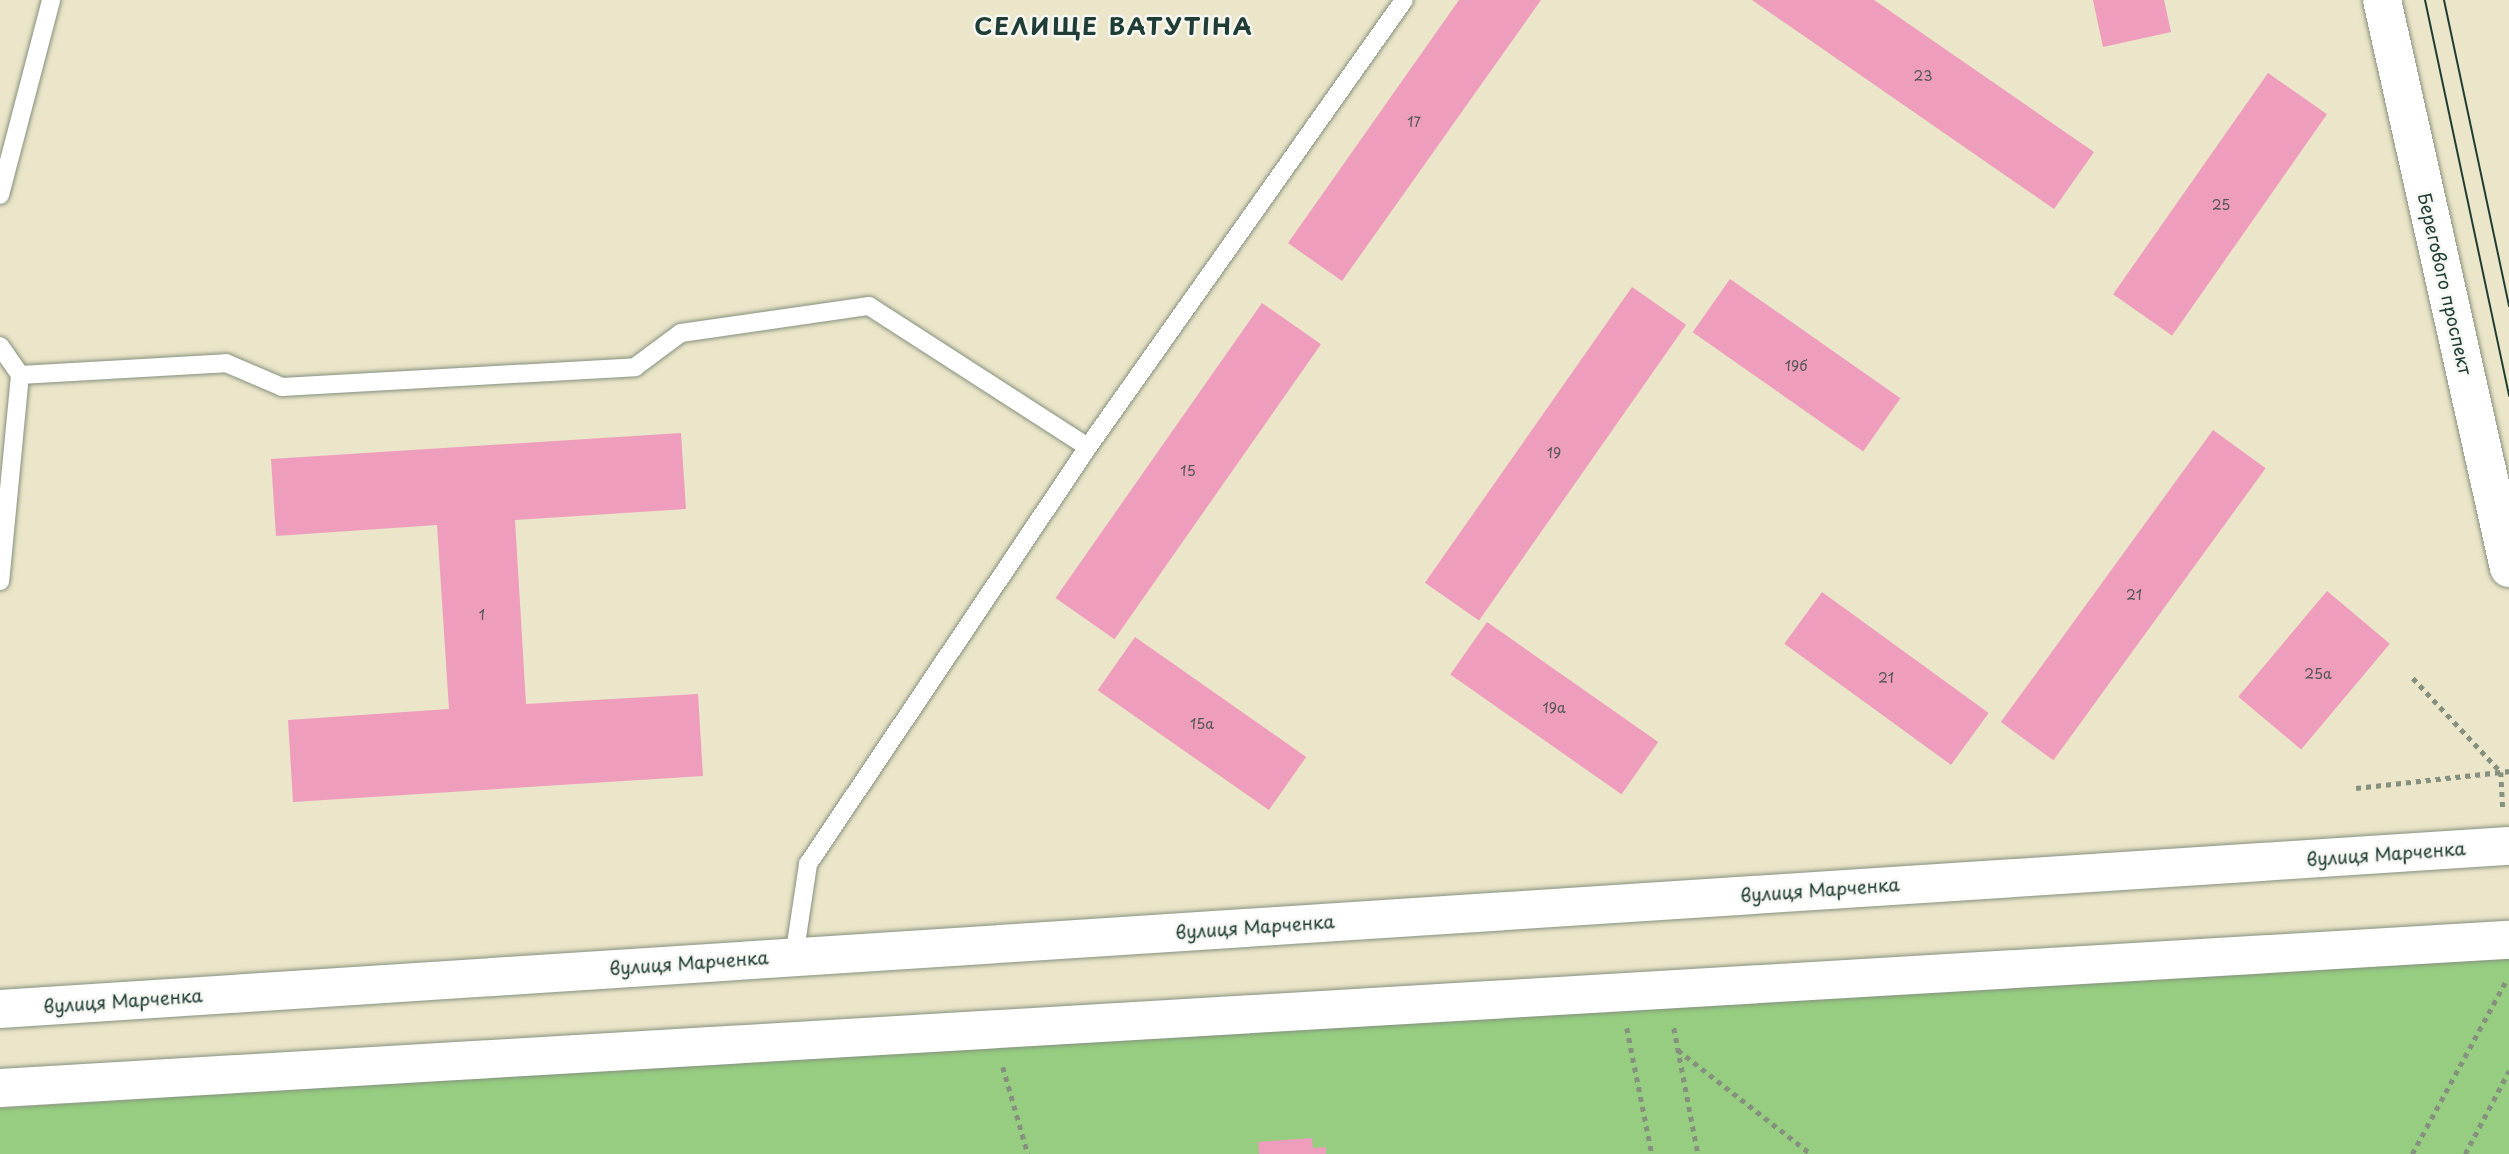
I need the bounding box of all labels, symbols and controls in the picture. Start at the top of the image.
district label: СЕЛИЩЕ ВАТУТІНА [977,12,1251,40]
house number: 23 [1914,68,1932,84]
house number: 17 [1407,114,1421,130]
street label: Берегового проспект [2414,191,2476,377]
house number: 25 [2212,197,2230,213]
house number: 19б [1785,358,1807,374]
house number: 19 [1547,445,1561,461]
house number: 15 [1180,463,1196,479]
house number: 21 [2126,587,2142,603]
house number: 1 [479,607,485,623]
house number: 25а [2304,666,2332,682]
house number: 21 [1878,670,1894,686]
house number: 19а [1542,700,1566,716]
house number: 15а [1190,716,1214,732]
street label: вулиця Марченка [2305,838,2467,870]
street label: вулиця Марченка [1739,874,1901,906]
street label: вулиця Марченка [1174,911,1336,943]
street label: вулиця Марченка [608,947,770,979]
street label: вулиця Марченка [42,985,204,1017]

